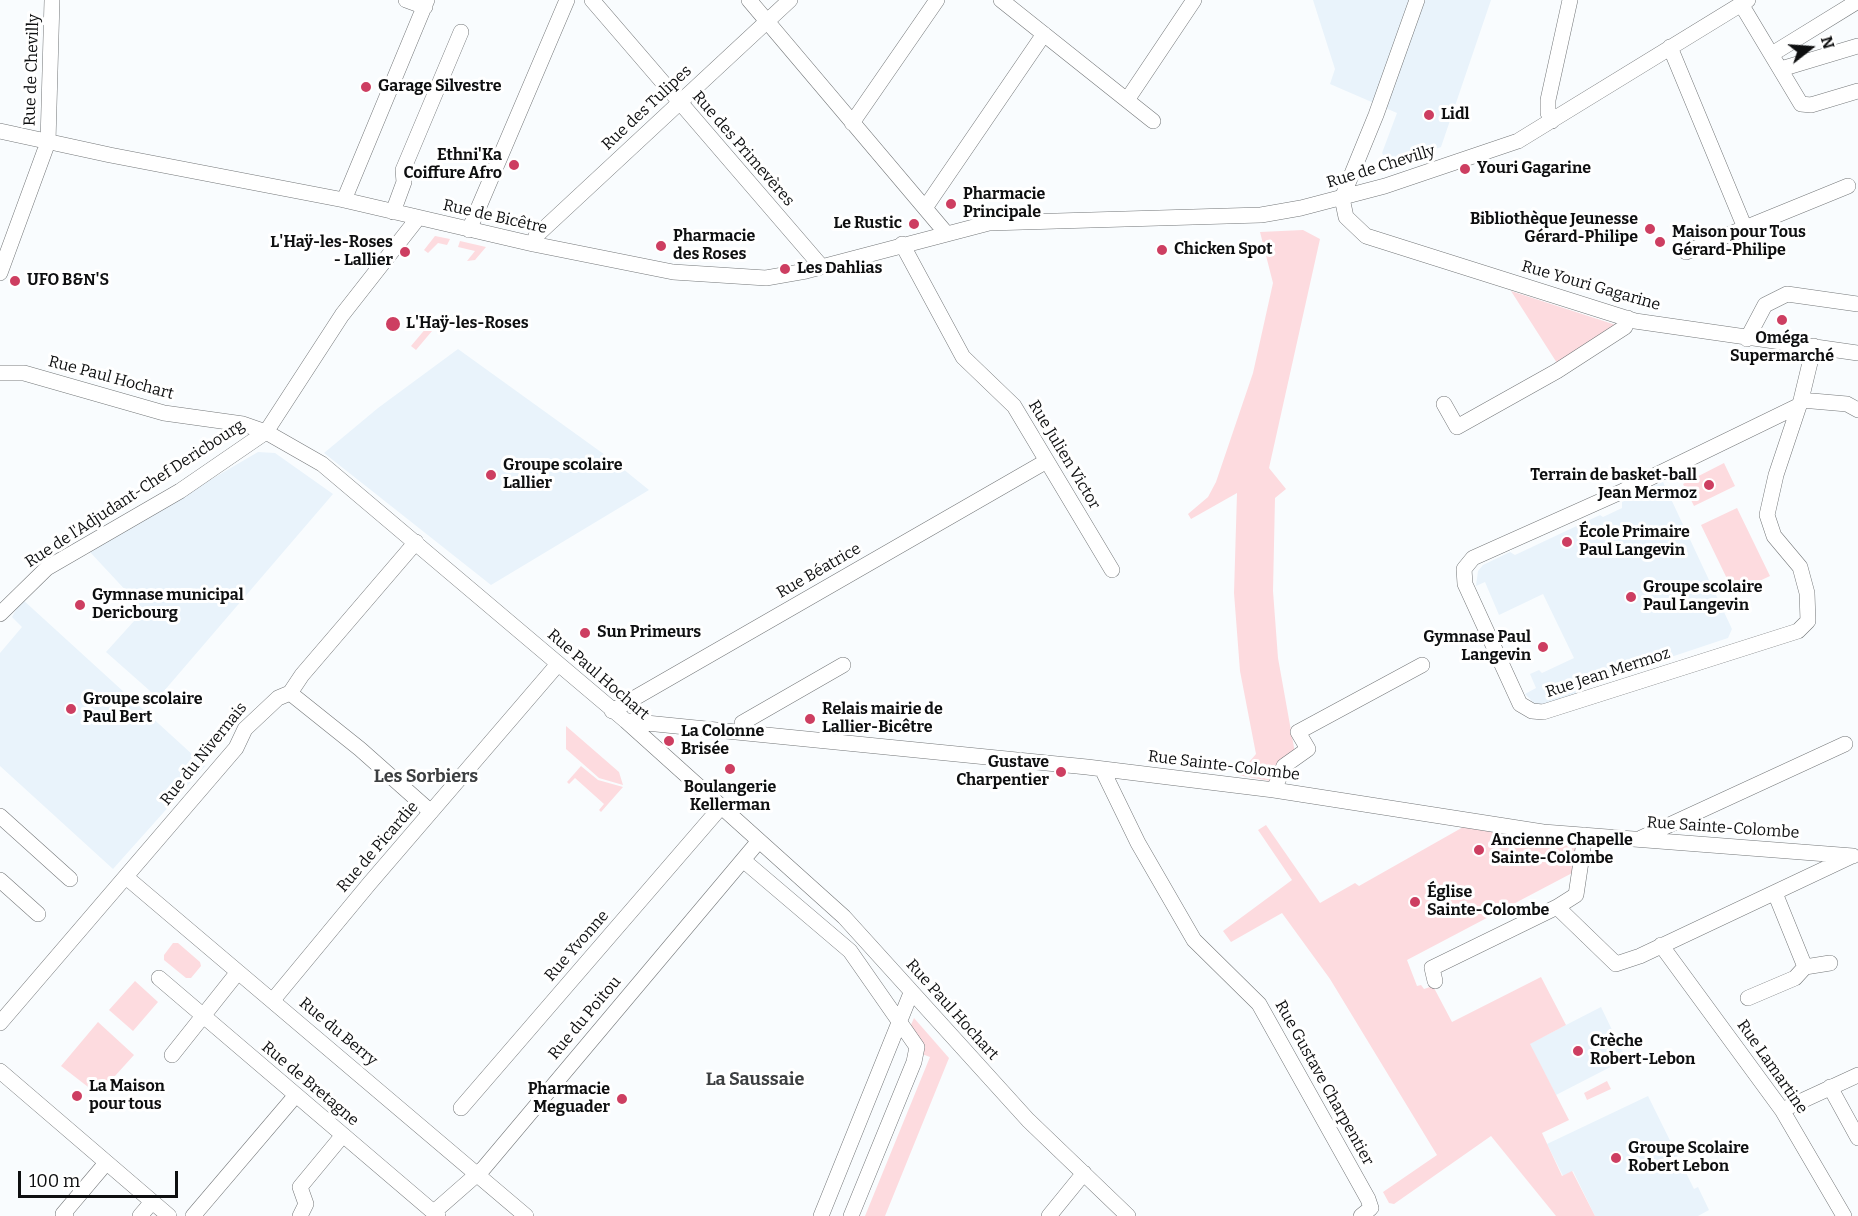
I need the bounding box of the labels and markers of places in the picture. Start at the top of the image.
place label: Garage Silvestre [378,77,501,97]
marker: Garage Silvestre [359,80,373,94]
place label: Lidl [1441,105,1470,125]
marker: Lidl [1422,108,1436,122]
place label: Ethni'Ka Coiffure Afro [403,146,502,184]
marker: Ethni'Ka Coiffure Afro [507,158,521,172]
place label: Youri Gagarine [1477,159,1591,179]
marker: Youri Gagarine [1458,162,1472,176]
place label: Pharmacie Principale [963,185,1045,223]
marker: Pharmacie Principale [944,197,958,211]
place label: Bibliothèque Jeunesse Gérard-Philipe [1470,210,1638,248]
place label: Le Rustic [833,214,902,234]
marker: Le Rustic [907,217,921,231]
marker: Bibliothèque Jeunesse Gérard-Philipe [1643,222,1657,236]
place label: Maison pour Tous Gérard-Philipe [1672,223,1806,261]
place label: Pharmacie des Roses [673,227,755,265]
place label: L'Haÿ-les-Roses - Lallier [270,233,393,271]
marker: Maison pour Tous Gérard-Philipe [1653,235,1667,249]
marker: Pharmacie des Roses [654,239,668,253]
place label: Chicken Spot [1174,240,1273,260]
marker: Chicken Spot [1155,243,1169,257]
marker: L'Haÿ-les-Roses - Lallier [398,245,412,259]
place label: Les Dahlias [797,259,882,279]
marker: Les Dahlias [778,262,792,276]
place label: UFO B&N'S [27,271,109,291]
marker: UFO B&N'S [8,274,22,288]
marker: Oméga Supermarché [1775,313,1789,327]
place label: L'Haÿ-les-Roses [406,314,529,334]
marker: L'Haÿ-les-Roses [384,315,402,333]
place label: Oméga Supermarché [1730,329,1834,367]
place label: Groupe scolaire Lallier [503,456,623,494]
place label: Terrain de basket-ball Jean Mermoz [1530,466,1697,504]
marker: Groupe scolaire Lallier [484,468,498,482]
marker: Terrain de basket-ball Jean Mermoz [1702,478,1716,492]
place label: École Primaire Paul Langevin [1579,523,1690,561]
marker: École Primaire Paul Langevin [1560,535,1574,549]
place label: Groupe scolaire Paul Langevin [1643,578,1763,616]
place label: Gymnase municipal Dericbourg [92,586,244,624]
marker: Groupe scolaire Paul Langevin [1624,590,1638,604]
marker: Gymnase municipal Dericbourg [73,598,87,612]
place label: Sun Primeurs [597,623,701,643]
marker: Sun Primeurs [578,626,592,640]
place label: Gymnase Paul Langevin [1423,628,1531,666]
marker: Gymnase Paul Langevin [1536,640,1550,654]
place label: Groupe scolaire Paul Bert [83,690,203,728]
place label: Relais mairie de Lallier-Bicêtre [822,700,943,738]
marker: Groupe scolaire Paul Bert [64,702,78,716]
marker: Relais mairie de Lallier-Bicêtre [803,712,817,726]
place label: La Colonne Brisée [681,722,764,760]
marker: La Colonne Brisée [662,734,676,748]
place label: Gustave Charpentier [956,753,1049,791]
marker: Boulangerie Kellerman [723,762,737,776]
marker: Gustave Charpentier [1054,765,1068,779]
place label: Boulangerie Kellerman [684,778,776,816]
place label: Ancienne Chapelle Sainte-Colombe [1491,831,1633,869]
marker: Ancienne Chapelle Sainte-Colombe [1472,843,1486,857]
place label: Église Sainte-Colombe [1427,883,1549,921]
marker: Église Sainte-Colombe [1408,895,1422,909]
place label: Crèche Robert-Lebon [1590,1032,1695,1070]
marker: Crèche Robert-Lebon [1571,1044,1585,1058]
place label: La Maison pour tous [89,1077,165,1115]
place label: Pharmacie Meguader [528,1080,610,1118]
marker: La Maison pour tous [70,1089,84,1103]
marker: Pharmacie Meguader [615,1092,629,1106]
place label: Groupe Scolaire Robert Lebon [1628,1139,1749,1177]
marker: Groupe Scolaire Robert Lebon [1609,1151,1623,1165]

